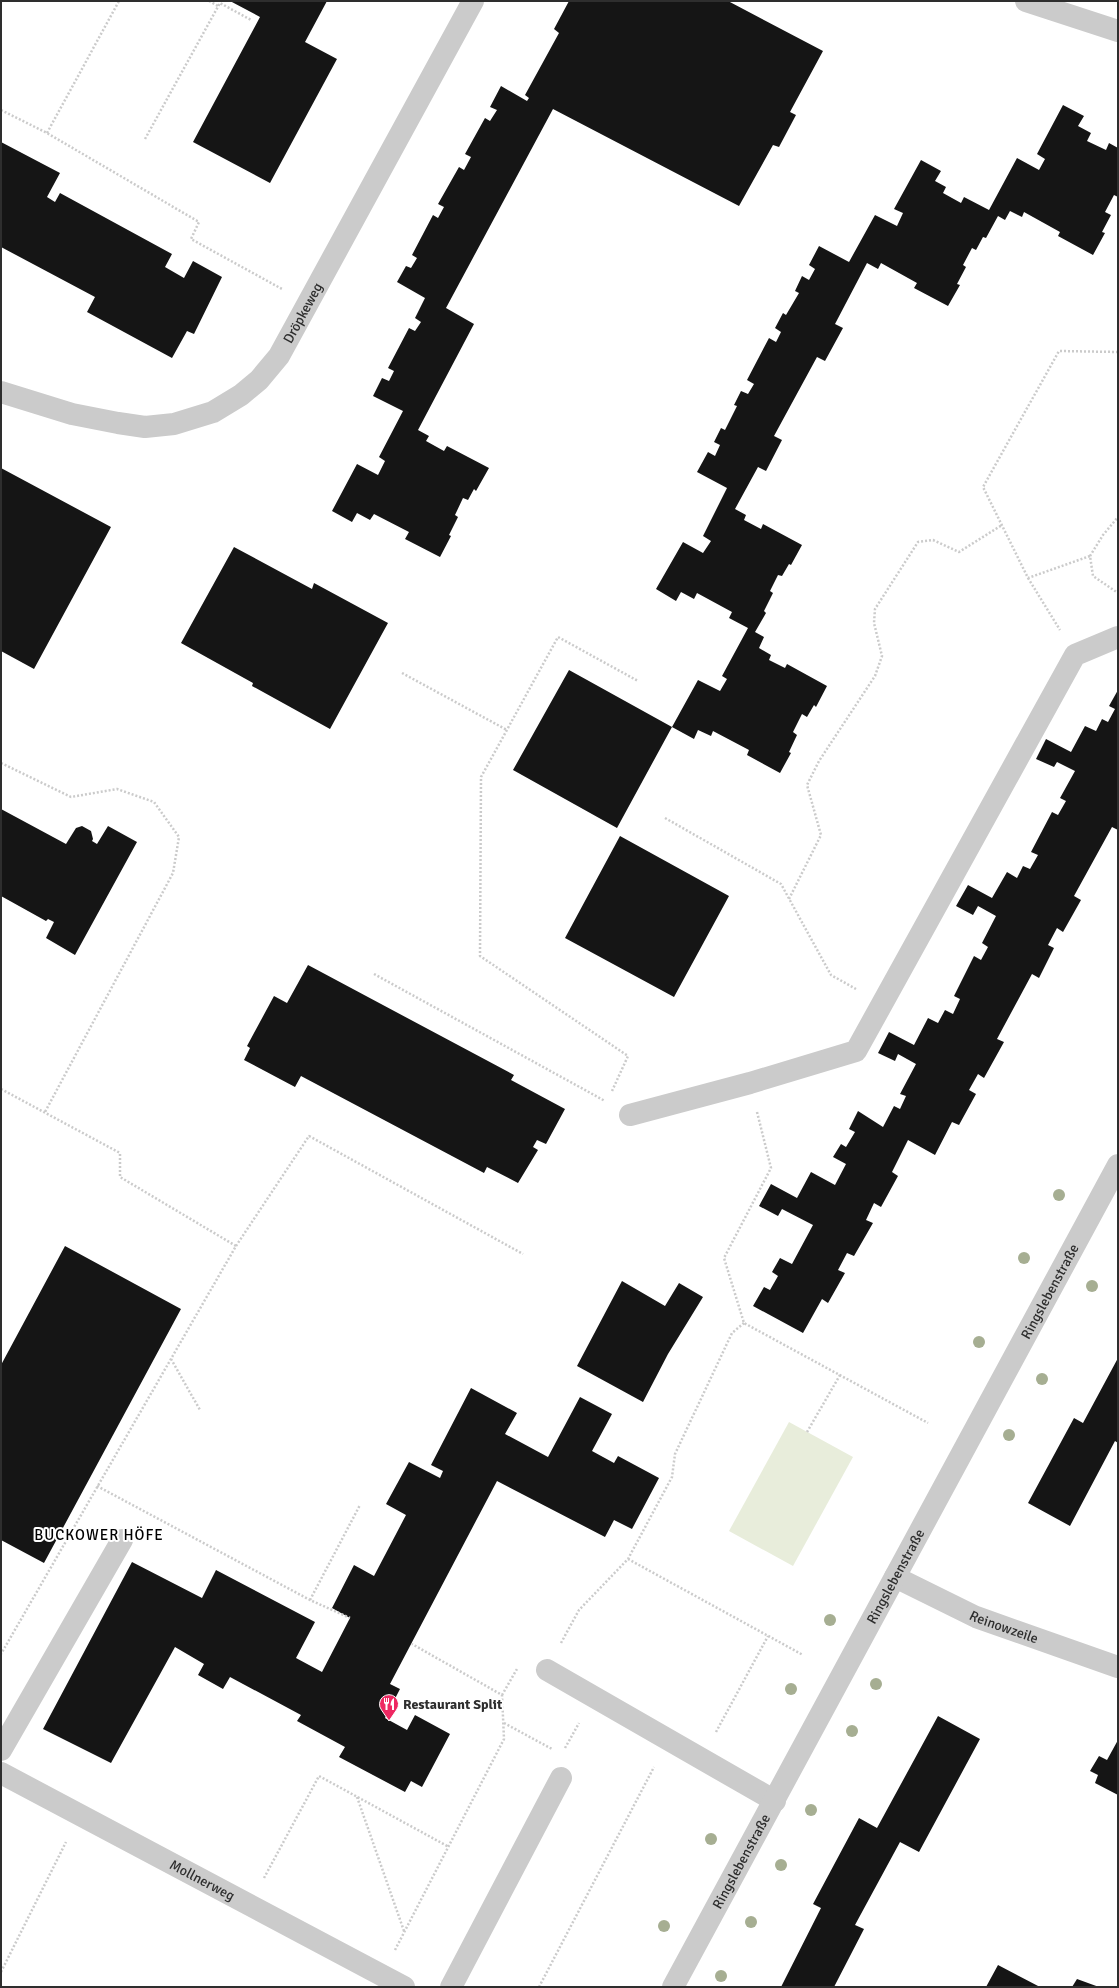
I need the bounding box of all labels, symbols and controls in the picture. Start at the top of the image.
street label: Dröpkeweg [279,280,326,346]
street label: Ringslebenstraße [1017,1241,1082,1342]
district label: BUCKOWER HÖFE [34,1526,164,1544]
street label: Ringslebenstraße [863,1526,928,1627]
street label: Reinowzeile [967,1607,1041,1647]
restaurant icon: Restaurant Split [378,1693,400,1721]
place label: Restaurant Split [403,1696,503,1713]
street label: Ringslebenstraße [709,1811,774,1912]
street label: Mollnerweg [167,1856,238,1904]

